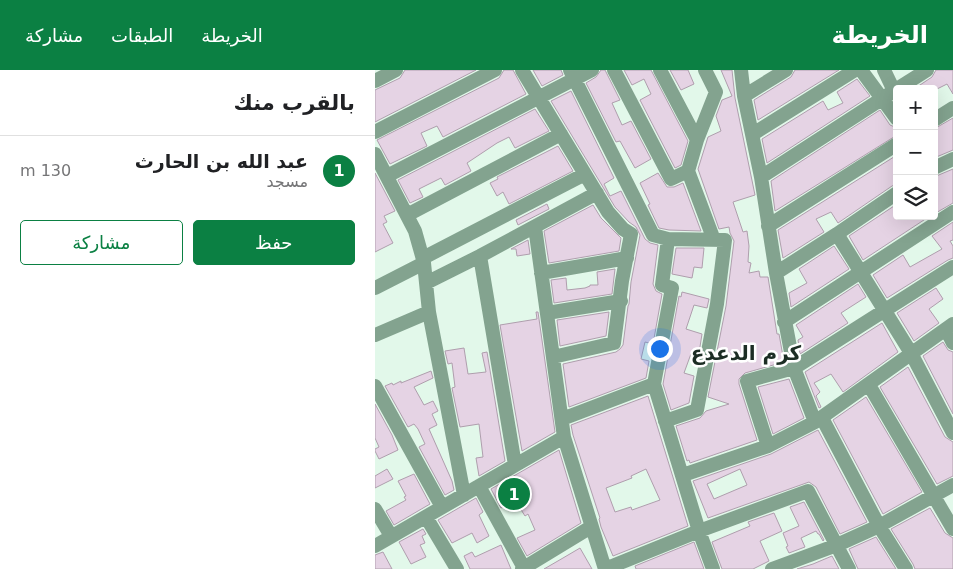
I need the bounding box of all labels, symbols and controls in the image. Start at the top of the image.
text: الخريطة [832,21,928,49]
text: مشاركة [25,25,83,46]
text: الطبقات [111,25,173,46]
text: الخريطة [201,25,263,46]
map controls [893,85,938,220]
button: + [893,85,938,130]
text: بالقرب منك [234,91,355,115]
button: − [893,130,938,175]
text: عبد الله بن الحارث [135,150,308,172]
text: 130 m [20,161,71,180]
text: 1 [333,161,345,180]
text: مسجد [266,172,308,191]
button: layers [893,175,938,220]
button: مشاركة [20,220,183,265]
button: حفظ [193,220,355,265]
your location [647,336,673,362]
district label: كرم الدعدع [691,341,802,365]
pin: 1 [498,475,530,513]

